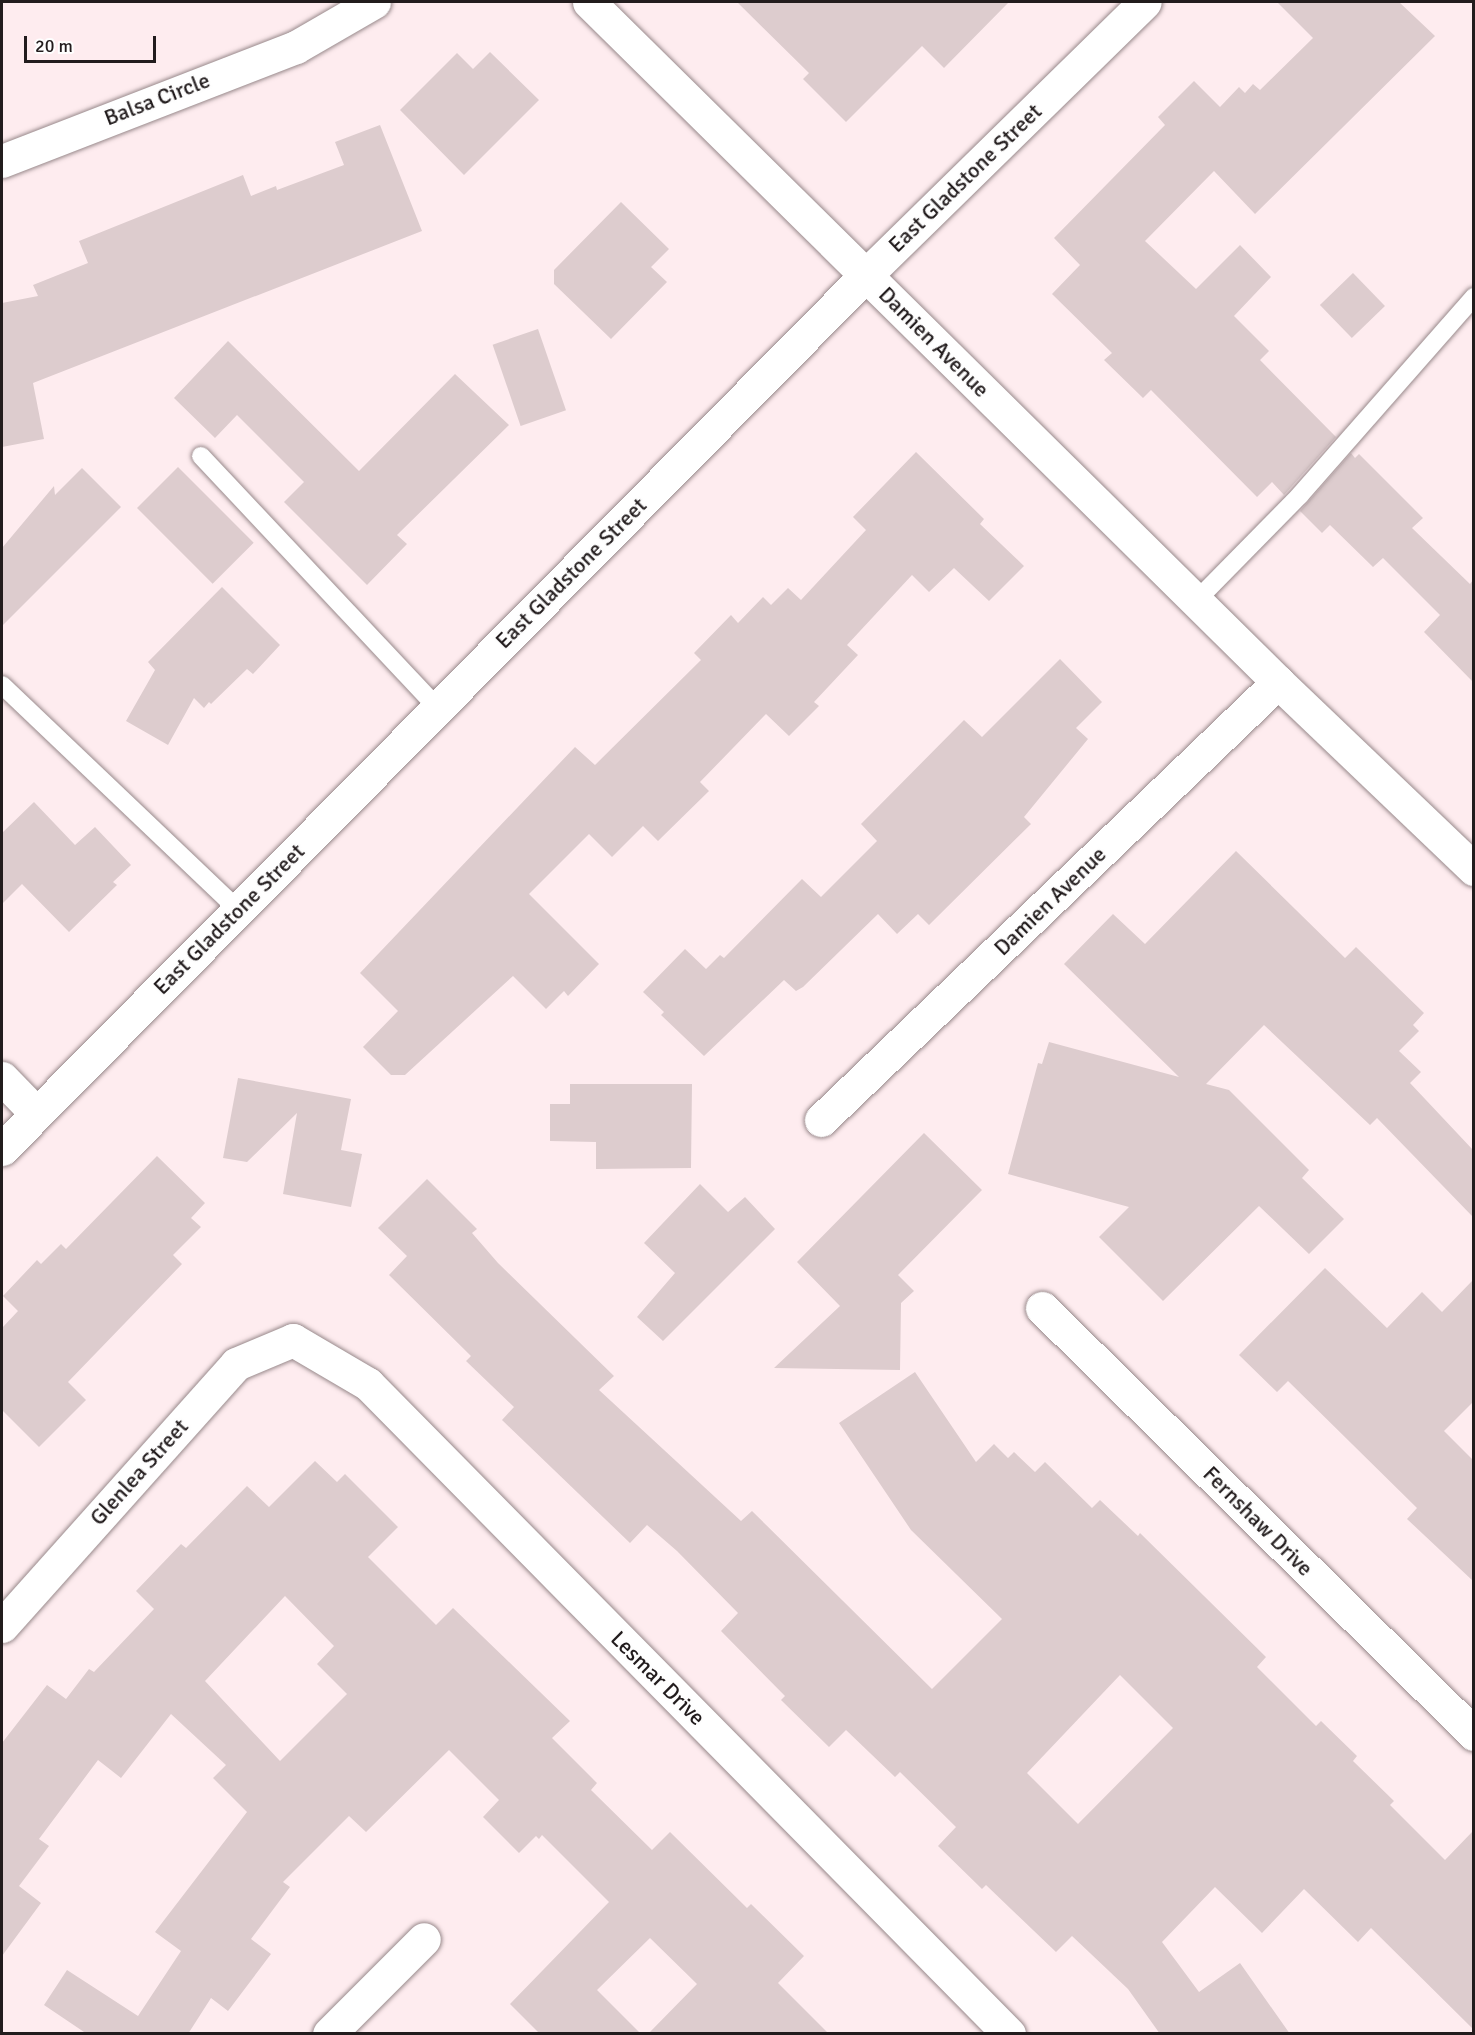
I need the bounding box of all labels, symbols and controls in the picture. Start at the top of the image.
scale bar [27,24,159,62]
text: 20 m [35,35,73,57]
street label: Balsa Circle [100,67,214,131]
street label: East Gladstone Street [883,98,1047,258]
street label: Damien Avenue [873,281,995,403]
street label: East Gladstone Street [490,492,652,654]
street label: East Gladstone Street [148,838,310,1000]
street label: Damien Avenue [989,841,1111,961]
street label: Glenlea Street [84,1413,194,1531]
street label: Fernshaw Drive [1198,1461,1318,1581]
street label: Lesmar Drive [605,1625,711,1731]

